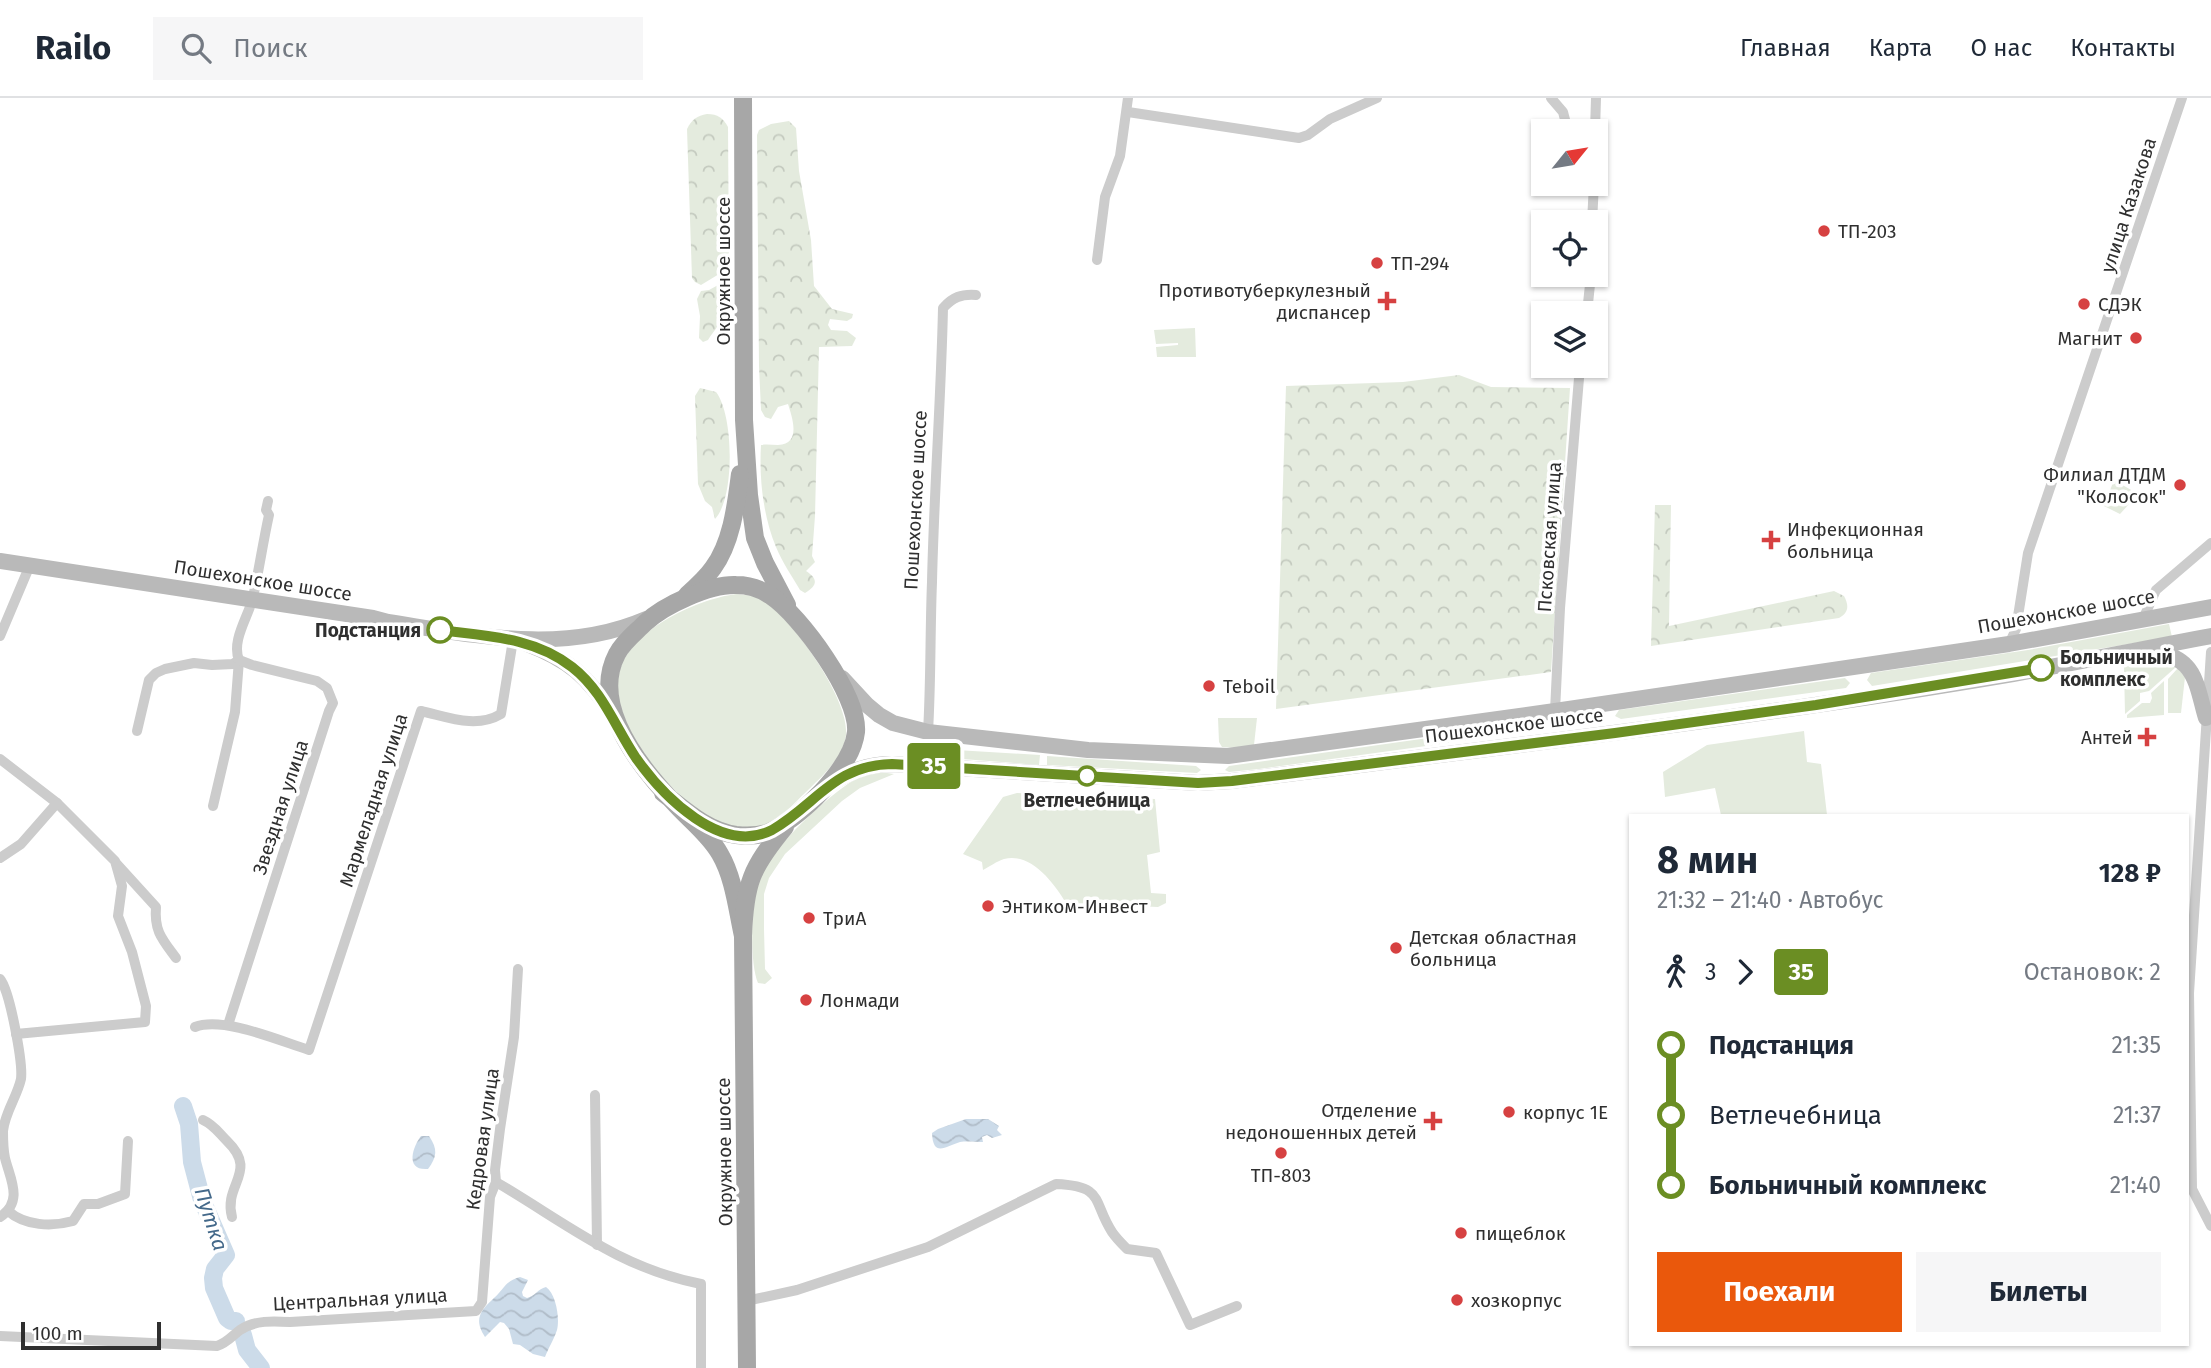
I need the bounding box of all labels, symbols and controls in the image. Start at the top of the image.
search box [153,17,643,80]
text: Railo [35,28,111,68]
icon: search [177,29,215,67]
text: Поиск [233,33,308,64]
text: Главная [1740,34,1831,62]
text: Карта [1869,34,1932,62]
text: О нас [1970,34,2032,62]
text: Контакты [2070,34,2176,62]
north arrow [1531,119,1608,196]
map controls [1531,119,1608,378]
street label: улица Казакова [2096,135,2161,276]
street label: Окружное шоссе [712,197,735,345]
button: locate [1531,210,1608,287]
place label: ТП-203 [1838,220,1896,243]
marker: ТП-203 [1816,223,1832,239]
place label: ТП-294 [1391,252,1449,275]
marker: ТП-294 [1369,255,1385,271]
place label: Противотуберкулезный диспансер [1159,279,1371,324]
marker: Противотуберкулезный диспансер [1377,291,1397,311]
place label: СДЭК [2098,293,2142,316]
marker: СДЭК [2076,296,2092,312]
button: layers [1531,301,1608,378]
place label: Магнит [2057,327,2122,350]
marker: Магнит [2128,330,2144,346]
street label: Пошехонское шоссе [899,410,932,590]
street label: Псковская улица [1533,461,1566,613]
place label: Филиал ДТДМ "Колосок" [2043,463,2166,508]
marker: Филиал ДТДМ "Колосок" [2172,477,2188,493]
place label: Инфекционная больница [1787,518,1924,563]
marker: Инфекционная больница [1761,530,1781,550]
street label: Пошехонское шоссе [172,555,354,606]
street label: Пошехонское шоссе [1976,585,2157,638]
marker: Подстанция [427,617,453,643]
place label: Подстанция [315,619,421,642]
place label: Больничный комплекс [2060,646,2173,691]
marker: Больничный комплекс [2028,655,2054,681]
place label: Teboil [1223,675,1276,698]
marker: Teboil [1201,678,1217,694]
street label: Пошехонское шоссе [1423,703,1605,748]
street label: Мармеладная улица [335,710,412,890]
place label: Антей [2081,726,2133,749]
marker: Антей [2139,729,2155,745]
street label: Звездная улица [248,737,313,877]
line badge: 35 [902,743,965,789]
text: 35 [921,752,947,780]
marker: Ветлечебница [1077,766,1097,786]
place label: Ветлечебница [1024,789,1150,812]
text: 8 мин [1657,837,1758,883]
text: 128 ₽ [2099,858,2161,889]
text: 21:32 – 21:40 · Автобус [1657,886,1884,914]
place label: Энтиком-Инвест [1002,895,1148,918]
marker: Энтиком-Инвест [980,898,996,914]
place label: ТриА [823,907,867,930]
marker: ТриА [801,910,817,926]
place label: Детская областная больница [1409,926,1577,971]
marker: Детская областная больница [1388,940,1404,956]
icon: walk [1657,953,1695,991]
icon: forward [1726,953,1764,991]
text: 3 [1705,958,1716,986]
text: 35 [1788,958,1814,986]
text: Остановок: 2 [2024,958,2161,986]
place label: Лонмади [820,989,900,1012]
marker: Лонмади [798,992,814,1008]
text: Подстанция [1709,1030,1854,1061]
text: 21:35 [2112,1031,2161,1059]
street label: Кедровая улица [461,1066,504,1212]
street label: Окружное шоссе [712,1077,737,1227]
place label: Отделение недоношенных детей [1225,1099,1417,1144]
text: Ветлечебница [1709,1100,1882,1131]
place label: корпус 1Е [1523,1101,1608,1124]
text: 21:37 [2113,1101,2161,1129]
marker: корпус 1Е [1501,1104,1517,1120]
marker: Отделение недоношенных детей [1423,1111,1443,1131]
marker: ТП-803 [1273,1145,1289,1161]
place label: ТП-803 [1251,1164,1311,1187]
text: Больничный комплекс [1709,1170,1987,1201]
text: 21:40 [2110,1171,2161,1199]
water label: Путка [189,1184,233,1254]
place label: пищеблок [1475,1222,1566,1245]
marker: пищеблок [1453,1225,1469,1241]
button: Поехали [1657,1252,1902,1332]
button: Билеты [1916,1252,2161,1332]
street label: Центральная улица [272,1283,448,1316]
place label: хозкорпус [1471,1289,1562,1312]
marker: хозкорпус [1449,1292,1465,1308]
scale bar [21,1319,161,1351]
text: 100 m [32,1322,83,1345]

